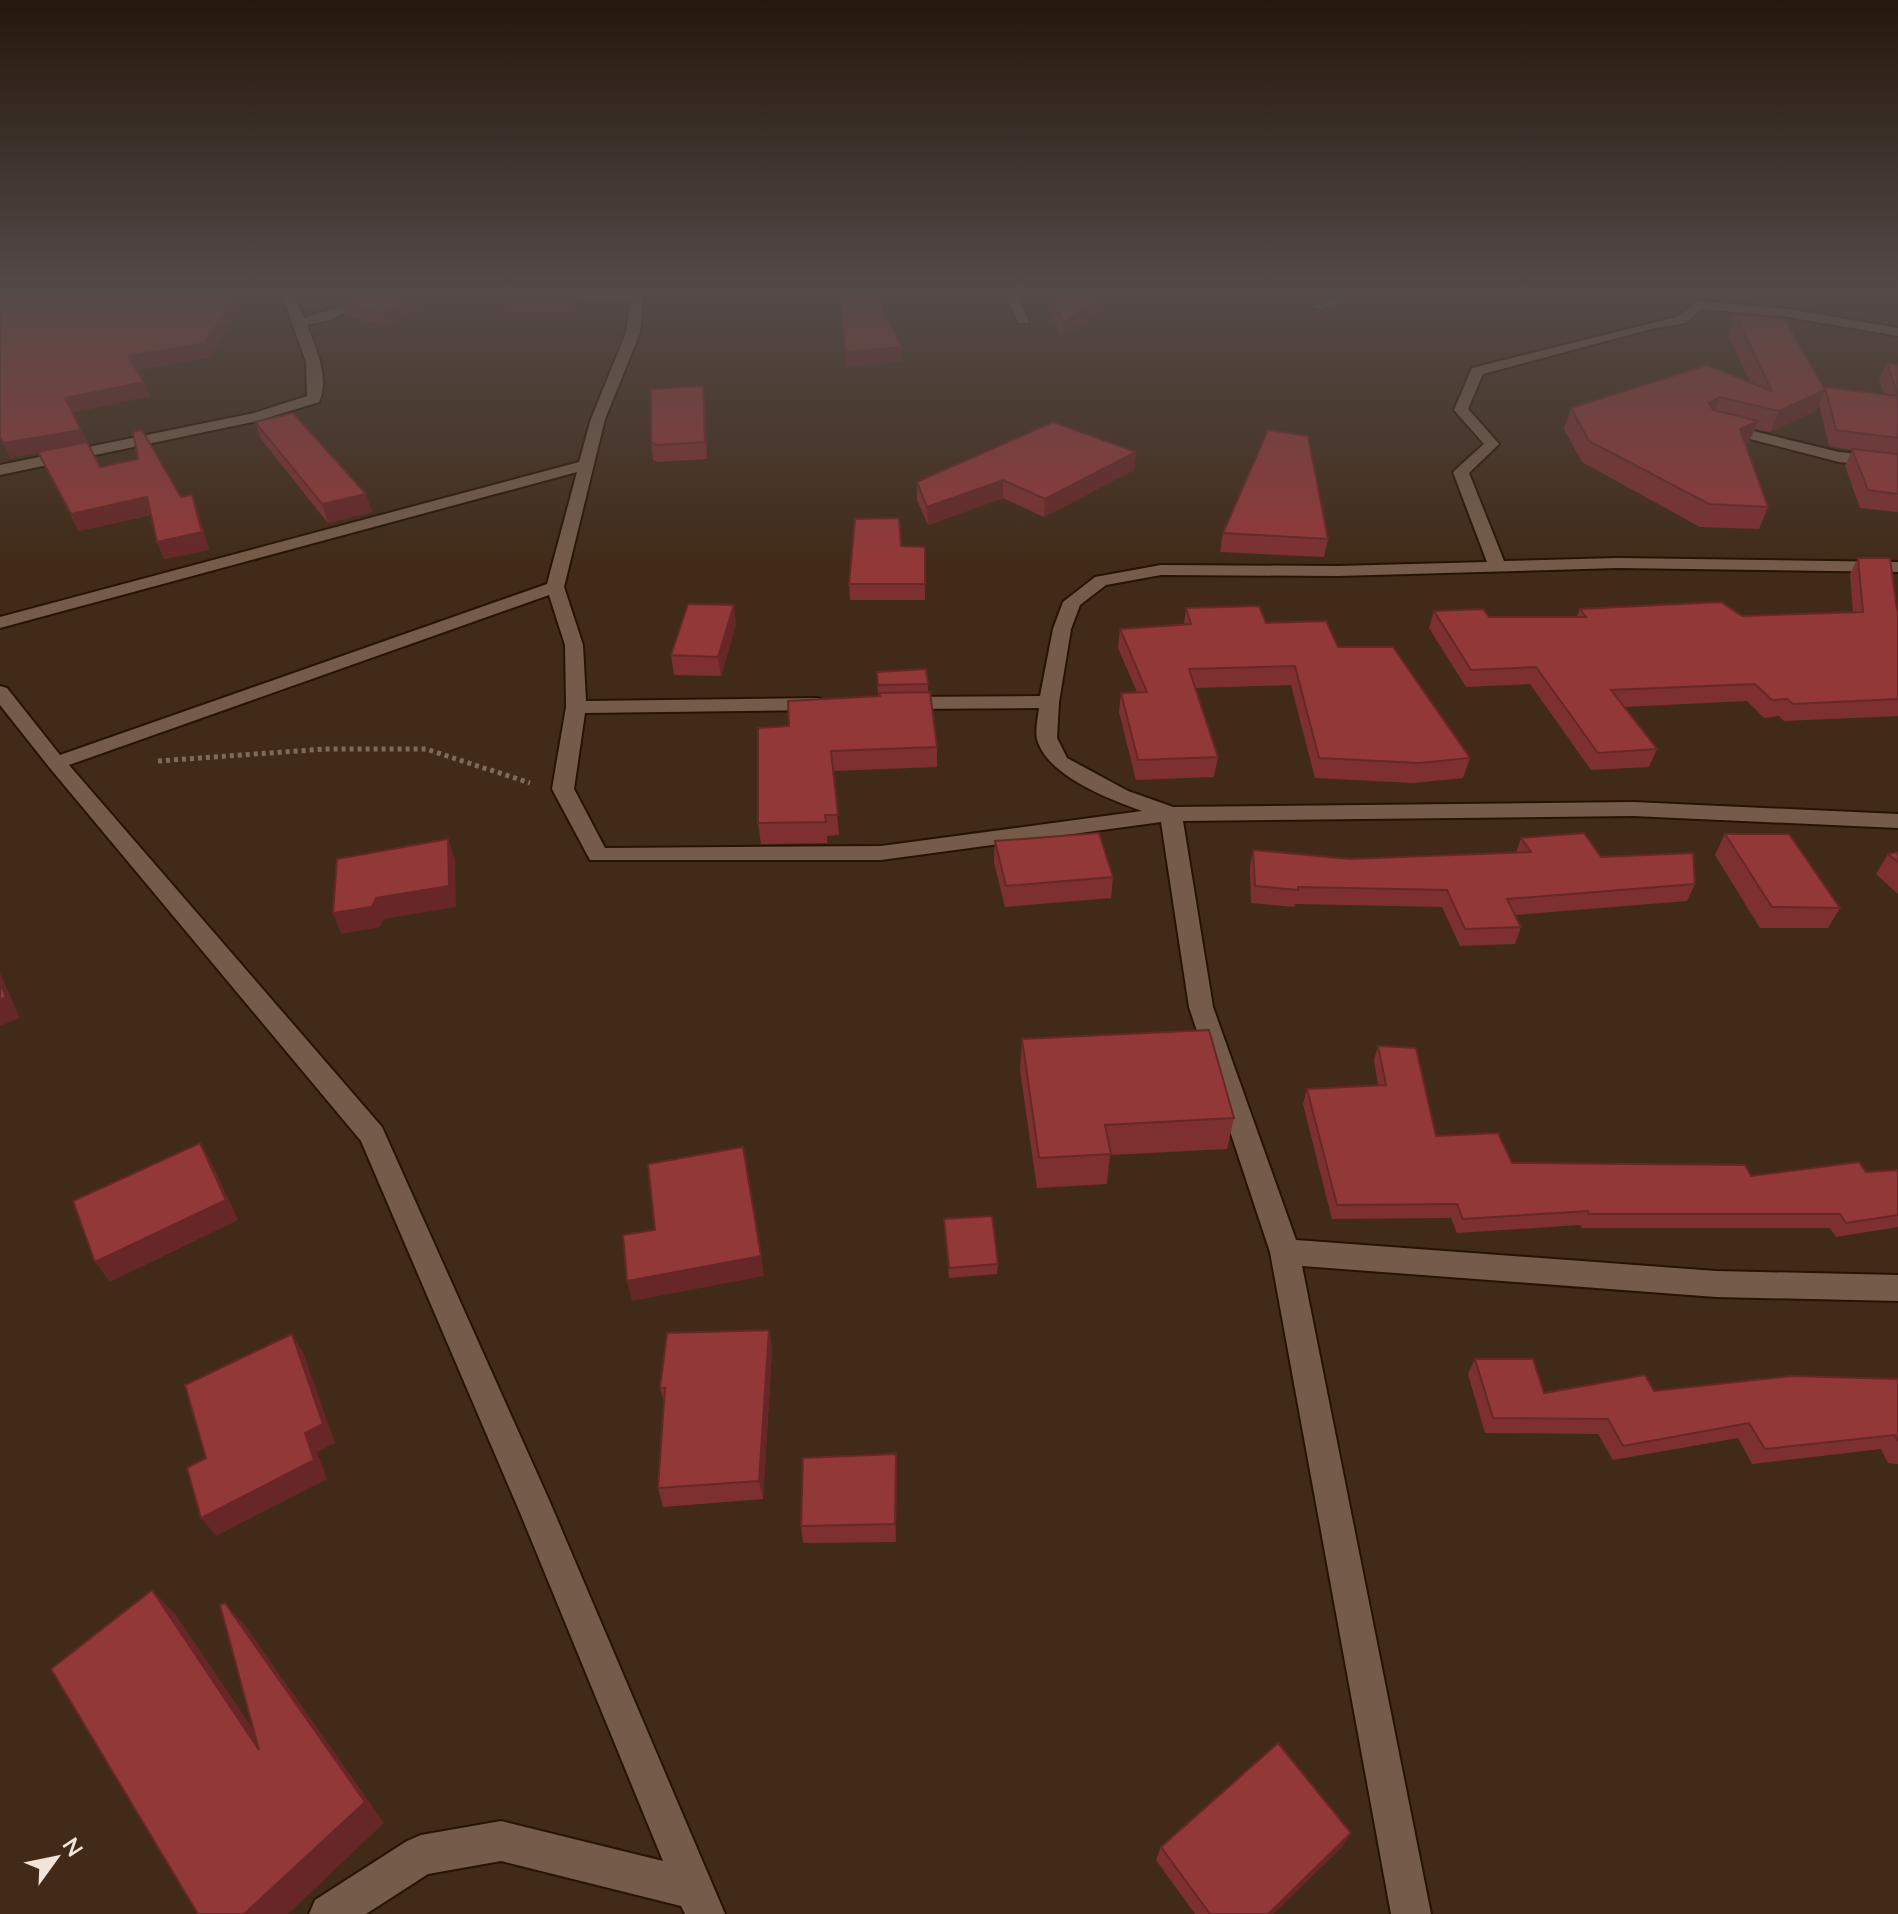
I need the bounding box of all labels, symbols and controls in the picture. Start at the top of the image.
north arrow [16,1818,96,1898]
text: N [57,1832,89,1861]

